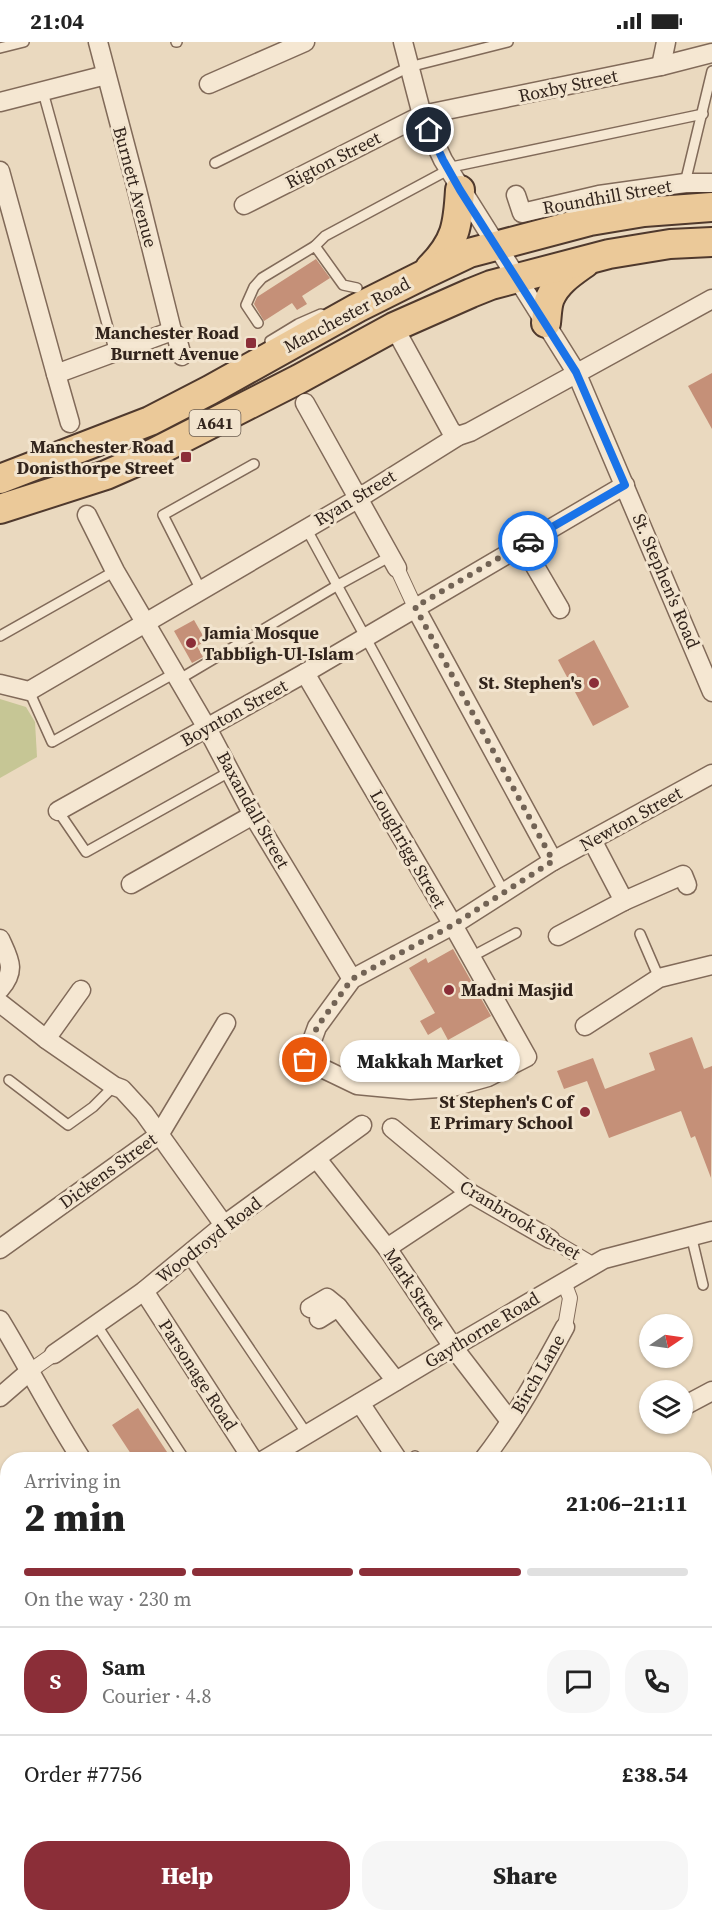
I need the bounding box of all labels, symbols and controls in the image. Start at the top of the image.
text: 21:04 [30,6,84,36]
street label: Roxby Street [516,63,620,108]
pin [403,104,454,155]
icon: home [412,113,445,146]
street label: Burnett Avenue [107,124,164,250]
street label: Rigton Street [281,125,385,194]
street label: Roundhill Street [540,173,673,220]
street label: Manchester Road [279,271,414,358]
place label: Manchester Road Burnett Avenue [95,320,239,366]
marker: Manchester Road Burnett Avenue [244,336,258,350]
road number: A641 [190,410,240,436]
place label: Manchester Road Donisthorpe Street [16,434,175,480]
marker: Manchester Road Donisthorpe Street [179,450,193,464]
street label: Ryan Street [309,463,400,532]
street label: St. Stephen's Road [627,510,706,652]
courier [498,511,558,571]
icon: car [512,525,545,558]
place label: Jamia Mosque Tabbligh-Ul-Islam [202,620,354,666]
marker: Jamia Mosque Tabbligh-Ul-Islam [184,636,198,650]
place label: St. Stephen's [479,670,582,695]
street label: Boynton Street [176,673,292,752]
marker: St. Stephen's [587,676,601,690]
street label: Baxandall Street [211,747,296,873]
street label: Newton Street [575,780,686,857]
street label: Loughrigg Street [364,785,453,913]
place label: Madni Masjid [461,977,573,1002]
marker: Madni Masjid [442,983,456,997]
pin [279,1034,330,1085]
callout: Makkah Market [341,1039,521,1081]
icon: bag [288,1043,321,1076]
text: Makkah Market [357,1047,503,1075]
place label: St Stephen's C of E Primary School [430,1089,575,1135]
marker: St Stephen's C of E Primary School [578,1105,592,1119]
street label: Dickens Street [54,1127,162,1214]
street label: Cranbrook Street [455,1174,585,1266]
street label: Woodroyd Road [151,1191,267,1289]
street label: Mark Street [378,1243,451,1334]
street label: Gaythorne Road [420,1285,544,1374]
street label: Parsonage Road [153,1314,244,1435]
north arrow [639,1314,693,1368]
map controls [639,1314,693,1434]
street label: Birch Lane [505,1330,570,1418]
button: layers [639,1380,693,1434]
text: Arriving in [24,1467,121,1495]
text: 21:06–21:11 [566,1488,688,1518]
text: 2 min [24,1491,126,1544]
text: On the way · 230 m [24,1585,191,1613]
button: chat [547,1650,610,1713]
button: phone [625,1650,688,1713]
text: Sam [102,1652,146,1682]
text: S [50,1666,61,1696]
text: Courier · 4.8 [102,1682,211,1710]
text: Order #7756 [24,1759,142,1789]
text: £38.54 [622,1759,688,1789]
button: Help [24,1841,350,1910]
button: Share [362,1841,688,1910]

